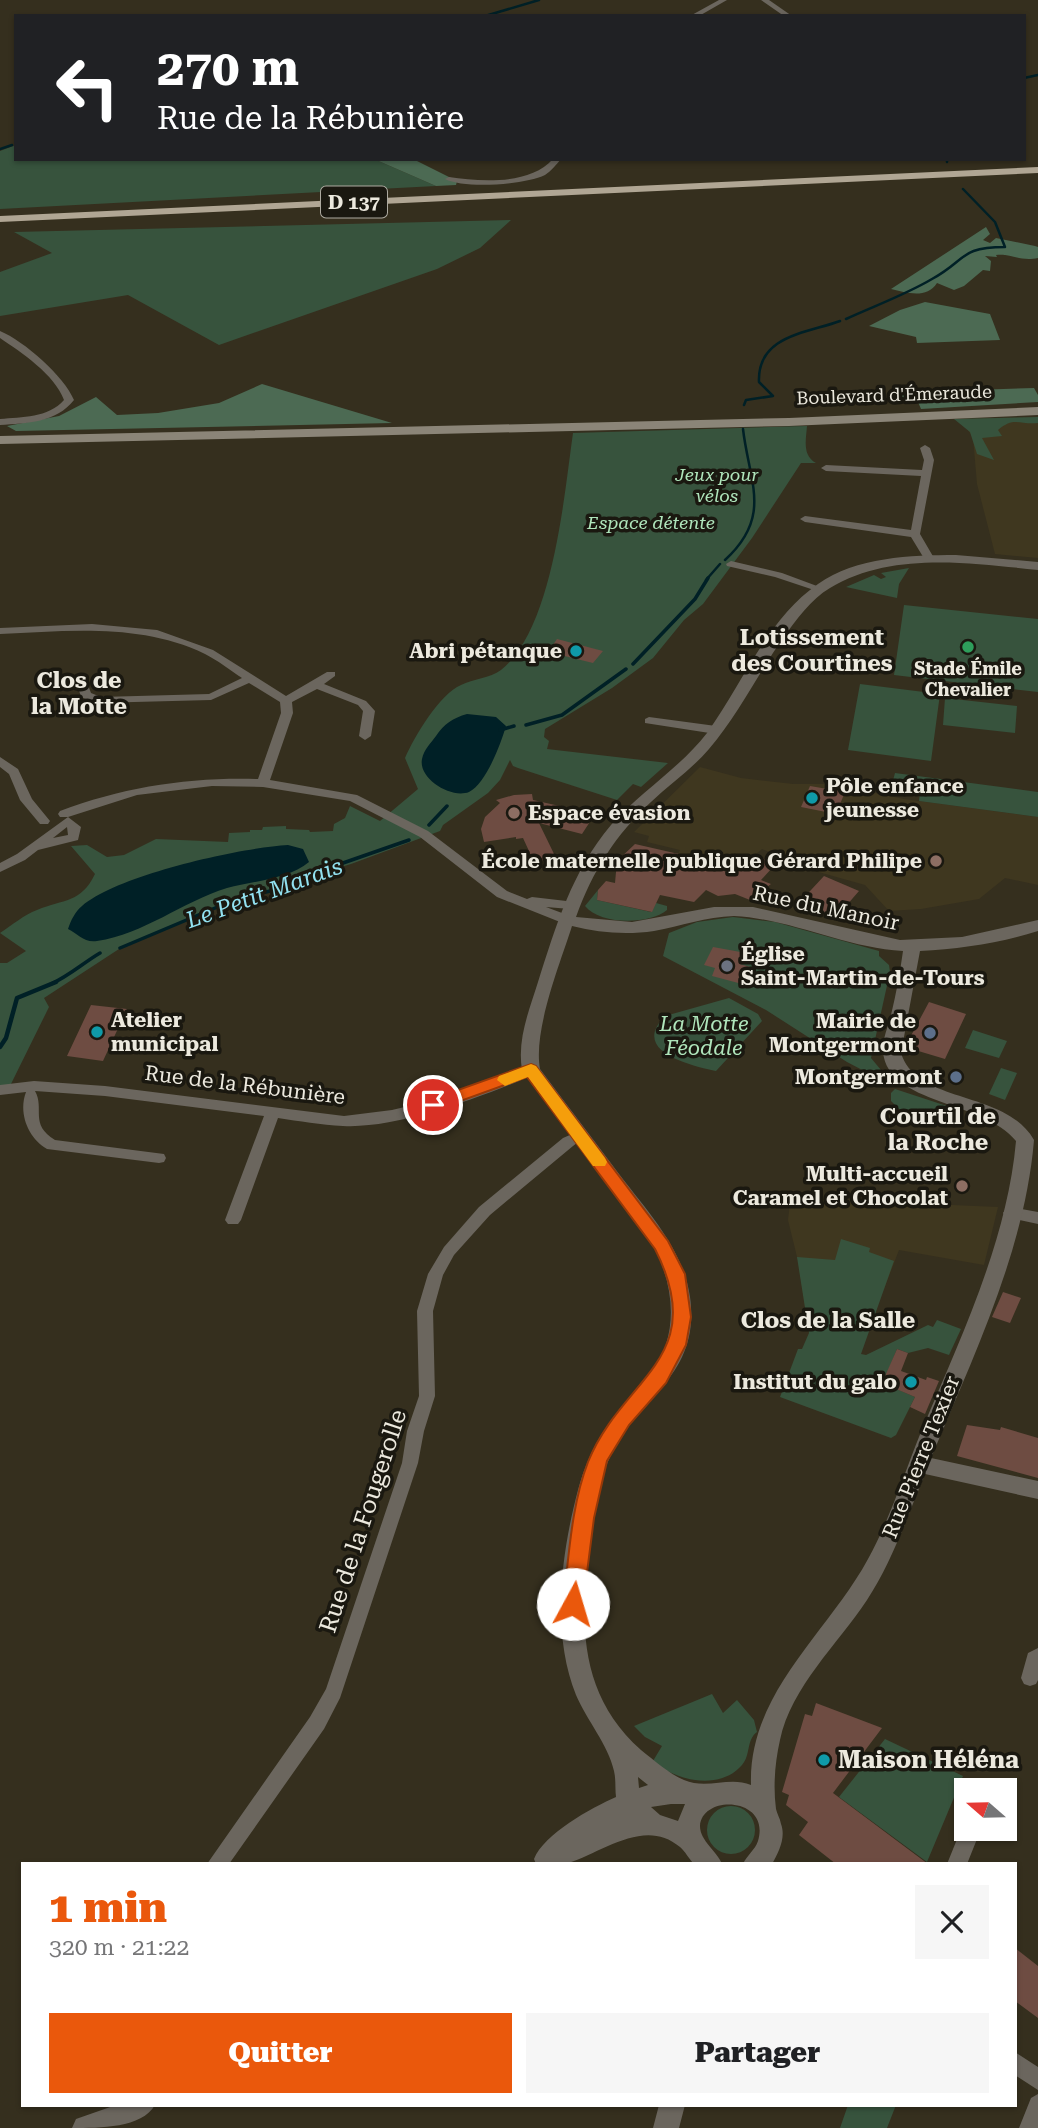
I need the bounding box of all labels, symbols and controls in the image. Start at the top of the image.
text: 270 m [157,40,299,97]
icon: left [42,42,133,133]
text: Rue de la Rébunière [157,99,464,137]
road number: D 137 [321,186,387,218]
street label: Boulevard d'Émeraude [796,381,992,408]
park label: Jeux pour vélos [674,464,759,506]
park label: Espace détente [586,512,715,533]
district label: Lotissement des Courtines [731,624,893,677]
place label: Abri pétanque [409,639,562,663]
marker: Stade Émile Chevalier [960,639,976,655]
marker: Abri pétanque [568,643,584,659]
place label: Stade Émile Chevalier [914,657,1022,700]
district label: Clos de la Motte [31,667,127,720]
place label: Pôle enfance jeunesse [824,774,964,822]
marker: Pôle enfance jeunesse [804,790,820,806]
place label: Espace évasion [528,801,691,825]
marker: Espace évasion [506,805,522,821]
place label: École maternelle publique Gérard Philipe [481,848,922,873]
water label: Le Petit Marais [181,853,346,935]
marker: École maternelle publique Gérard Philipe [928,853,944,869]
street label: Rue du Manoir [751,881,902,935]
place label: Église Saint-Martin-de-Tours [741,941,985,990]
marker: Église Saint-Martin-de-Tours [719,958,735,974]
place label: Atelier municipal [111,1008,218,1056]
place label: Mairie de Montgermont [769,1009,916,1057]
park label: La Motte Féodale [658,1012,749,1060]
marker: Atelier municipal [89,1024,105,1040]
marker: Mairie de Montgermont [922,1025,938,1041]
street label: Rue de la Rébunière [143,1061,347,1109]
place label: Montgermont [795,1065,942,1089]
marker: Montgermont [948,1069,964,1085]
pin [403,1075,463,1135]
icon: arrive [414,1086,452,1124]
district label: Courtil de la Roche [880,1103,996,1156]
place label: Multi-accueil Caramel et Chocolat [733,1162,948,1210]
marker: Multi-accueil Caramel et Chocolat [954,1178,970,1194]
district label: Clos de la Salle [741,1307,915,1334]
place label: Institut du galo [733,1370,897,1394]
street label: Rue Pierre Texier [878,1372,965,1542]
marker: Institut du galo [903,1374,919,1390]
street label: Rue de la Fougerolle [314,1406,412,1636]
position arrow [536,1567,610,1641]
place label: Maison Héléna [838,1746,1019,1774]
marker: Maison Héléna [816,1752,832,1768]
north arrow [954,1778,1017,1841]
map controls [954,1778,1017,1841]
text: 1 min [49,1883,167,1932]
button: close [915,1885,989,1959]
text: 320 m · 21:22 [49,1934,189,1961]
button: Quitter [49,2013,512,2093]
button: Partager [526,2013,989,2093]

